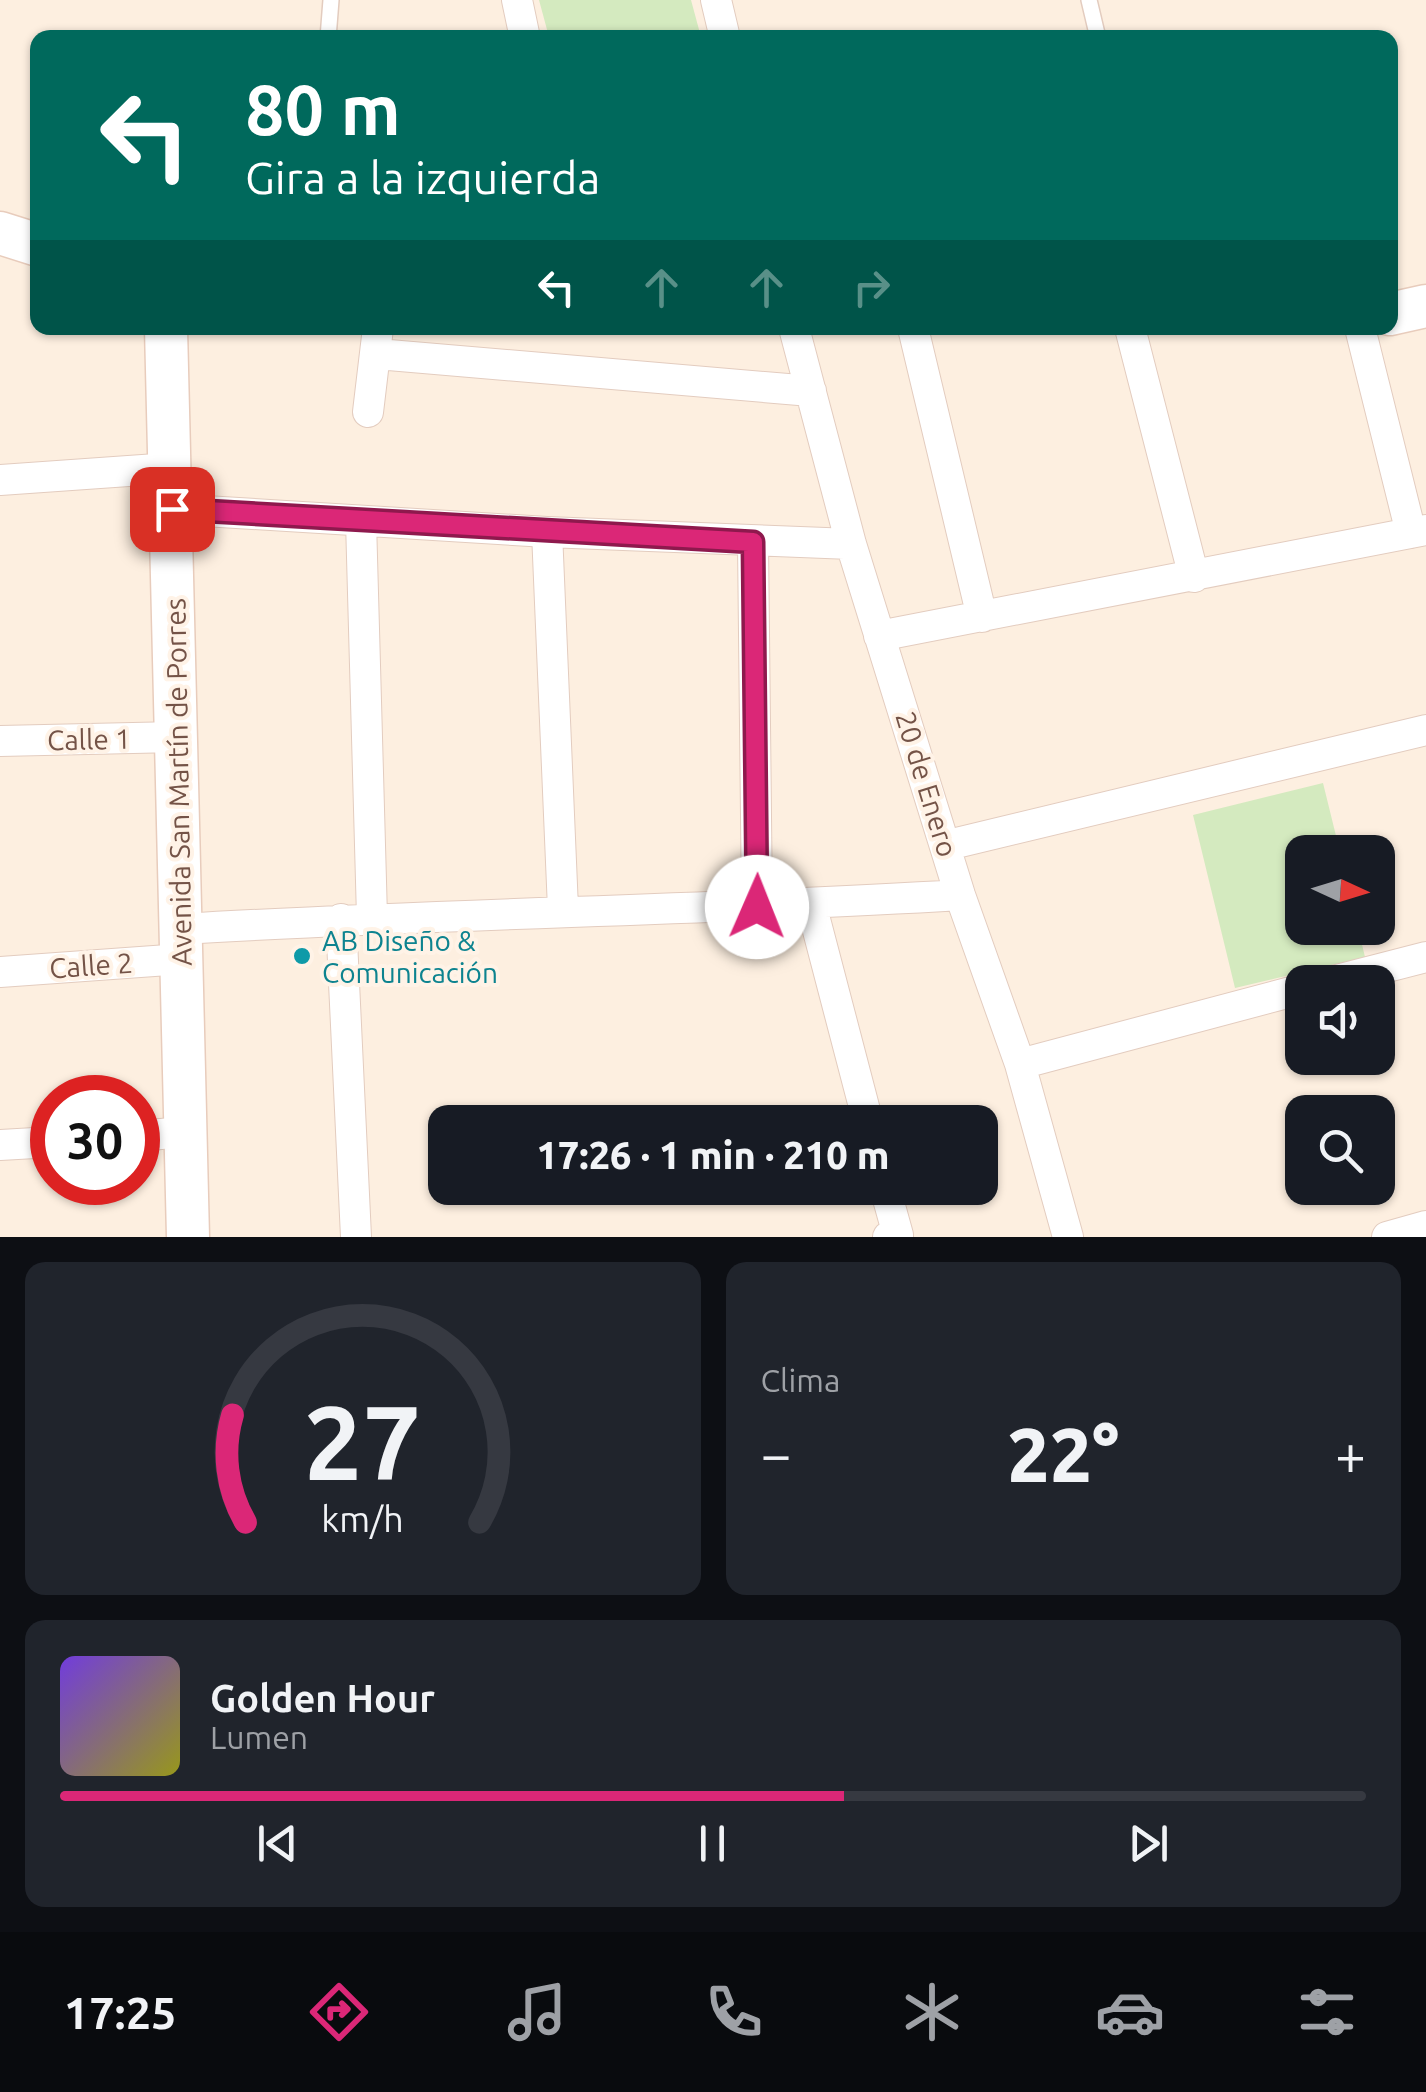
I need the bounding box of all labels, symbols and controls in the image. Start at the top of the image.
icon: left [80,70,210,200]
text: 80 m [245,70,401,148]
text: Gira a la izquierda [245,152,601,203]
icon: left [529,260,584,315]
icon: ahead [634,260,689,315]
icon: ahead [739,260,794,315]
icon: right [844,260,899,315]
pin [130,467,215,552]
icon: arrive [145,482,200,537]
street label: Avenida San Martín de Porres [159,598,197,966]
street label: 20 de Enero [890,708,964,860]
street label: Calle 1 [47,723,131,755]
north arrow [1285,835,1395,945]
map controls [1285,835,1395,1205]
position arrow [705,855,809,959]
place label: AB Diseño & Comunicación [322,925,498,988]
marker: AB Diseño & Comunicación [291,945,313,967]
street label: Calle 2 [48,947,134,983]
button: sound [1285,965,1395,1075]
speed limit sign: 30 [30,1075,160,1205]
button: search [1285,1095,1395,1205]
text: 17:26 · 1 min · 210 m [536,1134,890,1176]
text: Clima [761,1362,840,1398]
text: 27 [304,1383,421,1500]
text: 22° [1007,1412,1119,1496]
text: − [761,1423,792,1484]
text: + [1335,1423,1366,1484]
text: km/h [321,1499,404,1539]
text: Golden Hour [210,1677,435,1719]
text: Lumen [210,1719,308,1755]
icon: previous [250,1816,305,1871]
icon: pause [685,1816,740,1871]
icon: next [1121,1816,1176,1871]
icon: directions [304,1977,374,2047]
icon: music [502,1977,572,2047]
icon: phone [699,1977,769,2047]
icon: climate [897,1977,967,2047]
icon: car [1095,1977,1165,2047]
icon: filters [1292,1977,1362,2047]
text: 17:25 [64,1987,176,2038]

